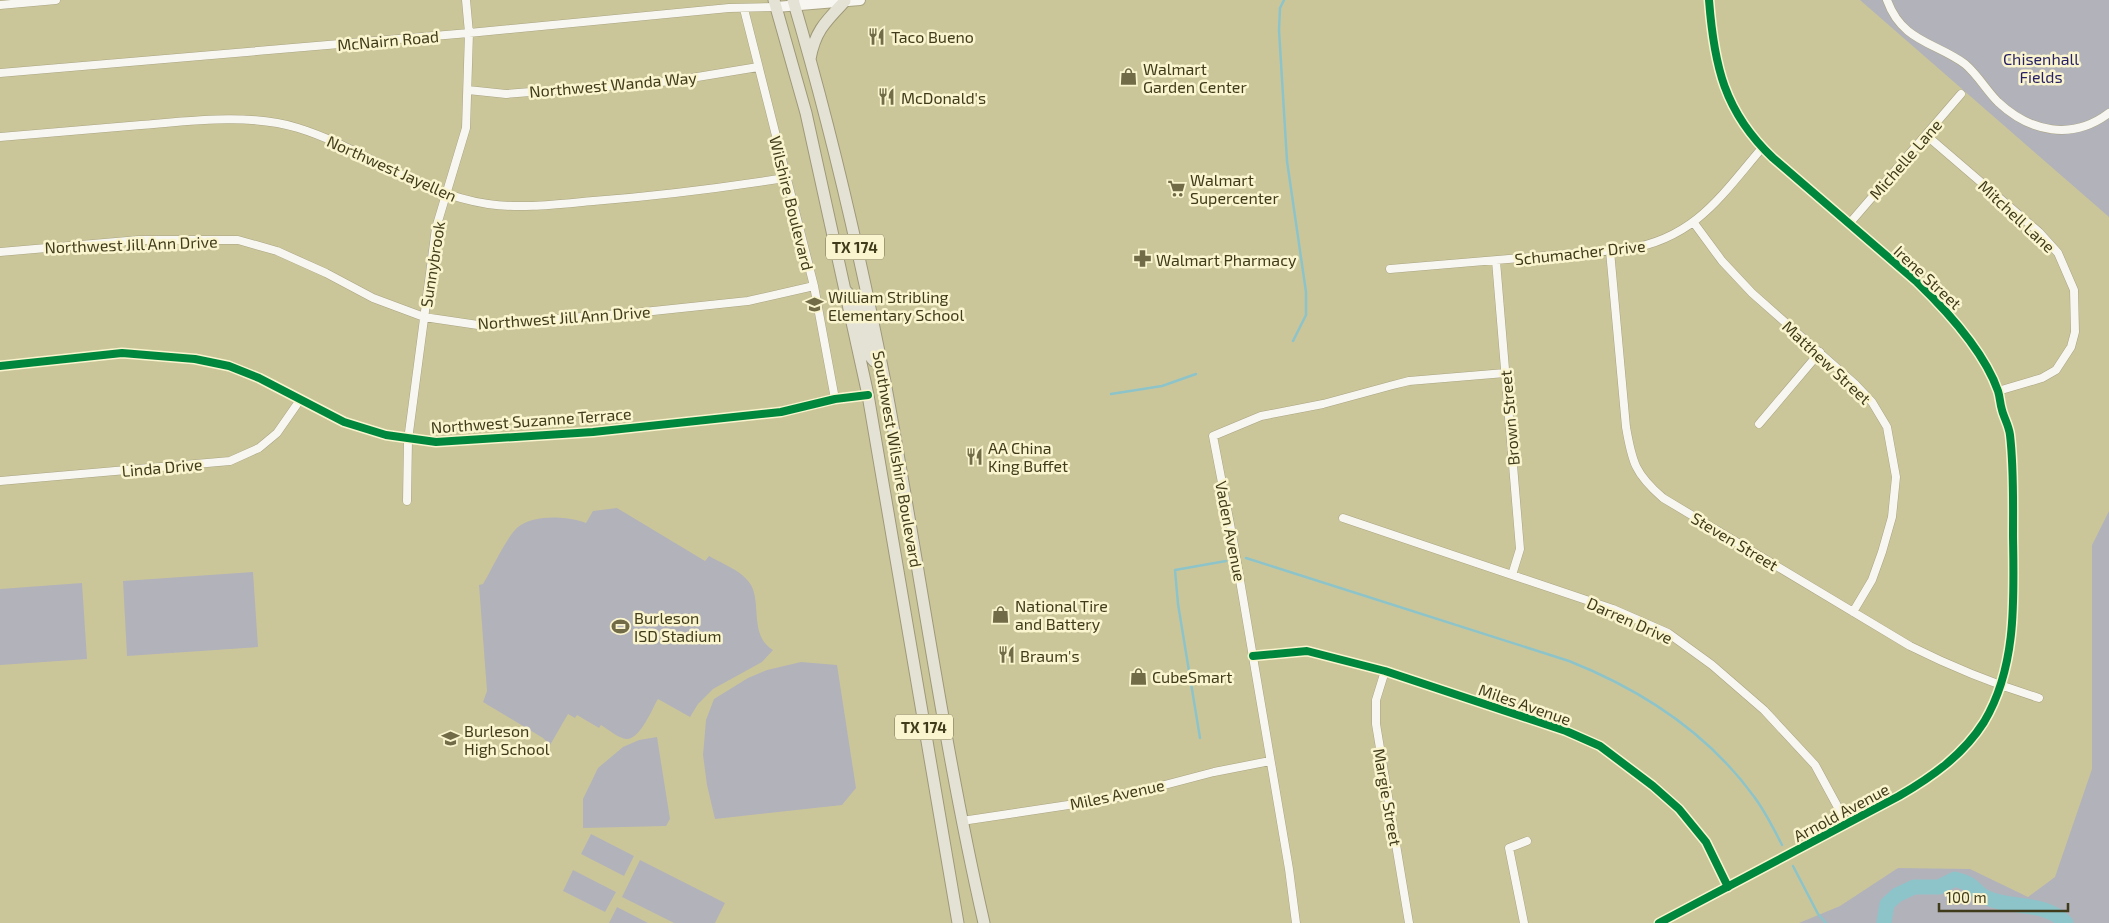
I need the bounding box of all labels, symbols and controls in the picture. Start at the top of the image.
street label: McNairn Road [336,26,440,54]
restaurant icon: Taco Bueno [867,26,887,46]
place label: Taco Bueno [891,27,974,46]
park label: Chisenhall Fields [2003,49,2079,86]
place label: Walmart Garden Center [1143,59,1247,96]
street label: Northwest Wanda Way [528,67,698,101]
shop icon: Walmart Garden Center [1119,67,1139,87]
restaurant icon: McDonald's [877,87,897,107]
place label: McDonald's [901,88,986,107]
street label: Michelle Lane [1865,115,1945,203]
street label: Northwest Jayellen [324,131,460,205]
street label: Wilshire Boulevard [766,134,818,272]
place label: Walmart Supercenter [1190,170,1279,207]
street label: Mitchell Lane [1975,176,2059,256]
supermarket icon: Walmart Supercenter [1166,178,1186,198]
street label: Sunnybrook [416,220,448,308]
street label: Northwest Jill Ann Drive [44,231,218,257]
road number: TX 174 [826,234,884,260]
street label: Schumacher Drive [1514,236,1646,268]
street label: Irene Street [1890,241,1966,313]
pharmacy icon: Walmart Pharmacy [1132,249,1152,269]
place label: Walmart Pharmacy [1156,250,1297,269]
place label: William Stribling Elementary School [828,287,964,324]
school or university icon: William Stribling Elementary School [804,295,824,315]
street label: Northwest Jill Ann Drive [477,301,651,333]
street label: Matthew Street [1779,316,1875,408]
street label: Southwest Wilshire Boulevard [870,349,926,569]
street label: Brown Street [1495,370,1523,466]
street label: Northwest Suzanne Terrace [430,404,632,436]
place label: AA China King Buffet [988,438,1068,475]
restaurant icon: AA China King Buffet [964,446,984,466]
street label: Linda Drive [121,454,203,480]
street label: Vaden Avenue [1212,479,1250,583]
street label: Steven Street [1688,508,1782,574]
street label: Darren Drive [1584,593,1676,647]
place label: National Tire and Battery [1015,596,1108,633]
shop icon: National Tire and Battery [991,604,1011,624]
place label: Burleson ISD Stadium [634,608,721,645]
sports icon: Burleson ISD Stadium [610,616,630,636]
restaurant icon: Braum's [996,645,1016,665]
place label: Braum's [1020,646,1080,665]
shop icon: CubeSmart [1128,666,1148,686]
place label: CubeSmart [1152,667,1232,686]
street label: Miles Avenue [1476,679,1574,729]
road number: TX 174 [895,714,953,740]
place label: Burleson High School [464,721,550,758]
school or university icon: Burleson High School [440,729,460,749]
street label: Margie Street [1370,747,1406,847]
street label: Miles Avenue [1068,775,1166,813]
street label: Arnold Avenue [1790,779,1892,845]
scale bar [1939,880,2068,912]
text: 100 m [1946,888,1987,906]

